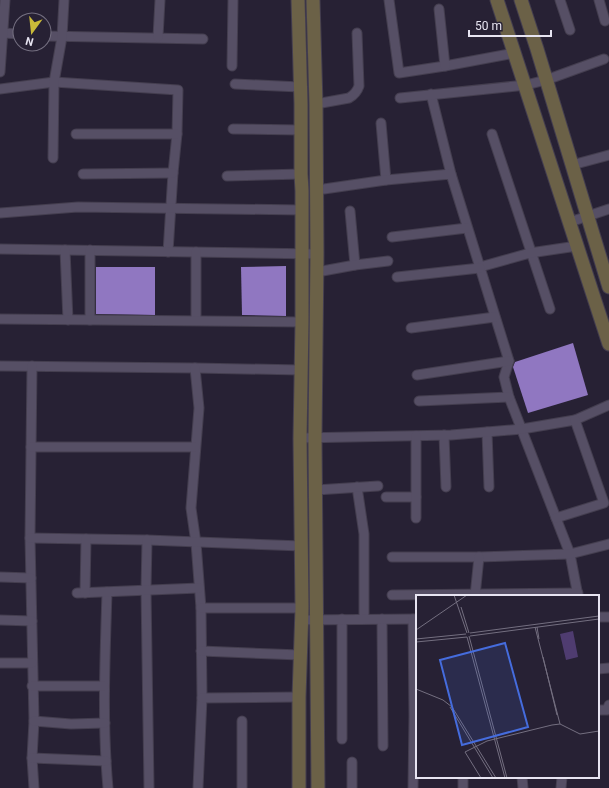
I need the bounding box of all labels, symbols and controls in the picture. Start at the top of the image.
north arrow [12,12,52,52]
scale bar [469,12,551,38]
text: 50 m [475,19,502,33]
text: N [24,34,35,48]
inset map [416,595,599,778]

